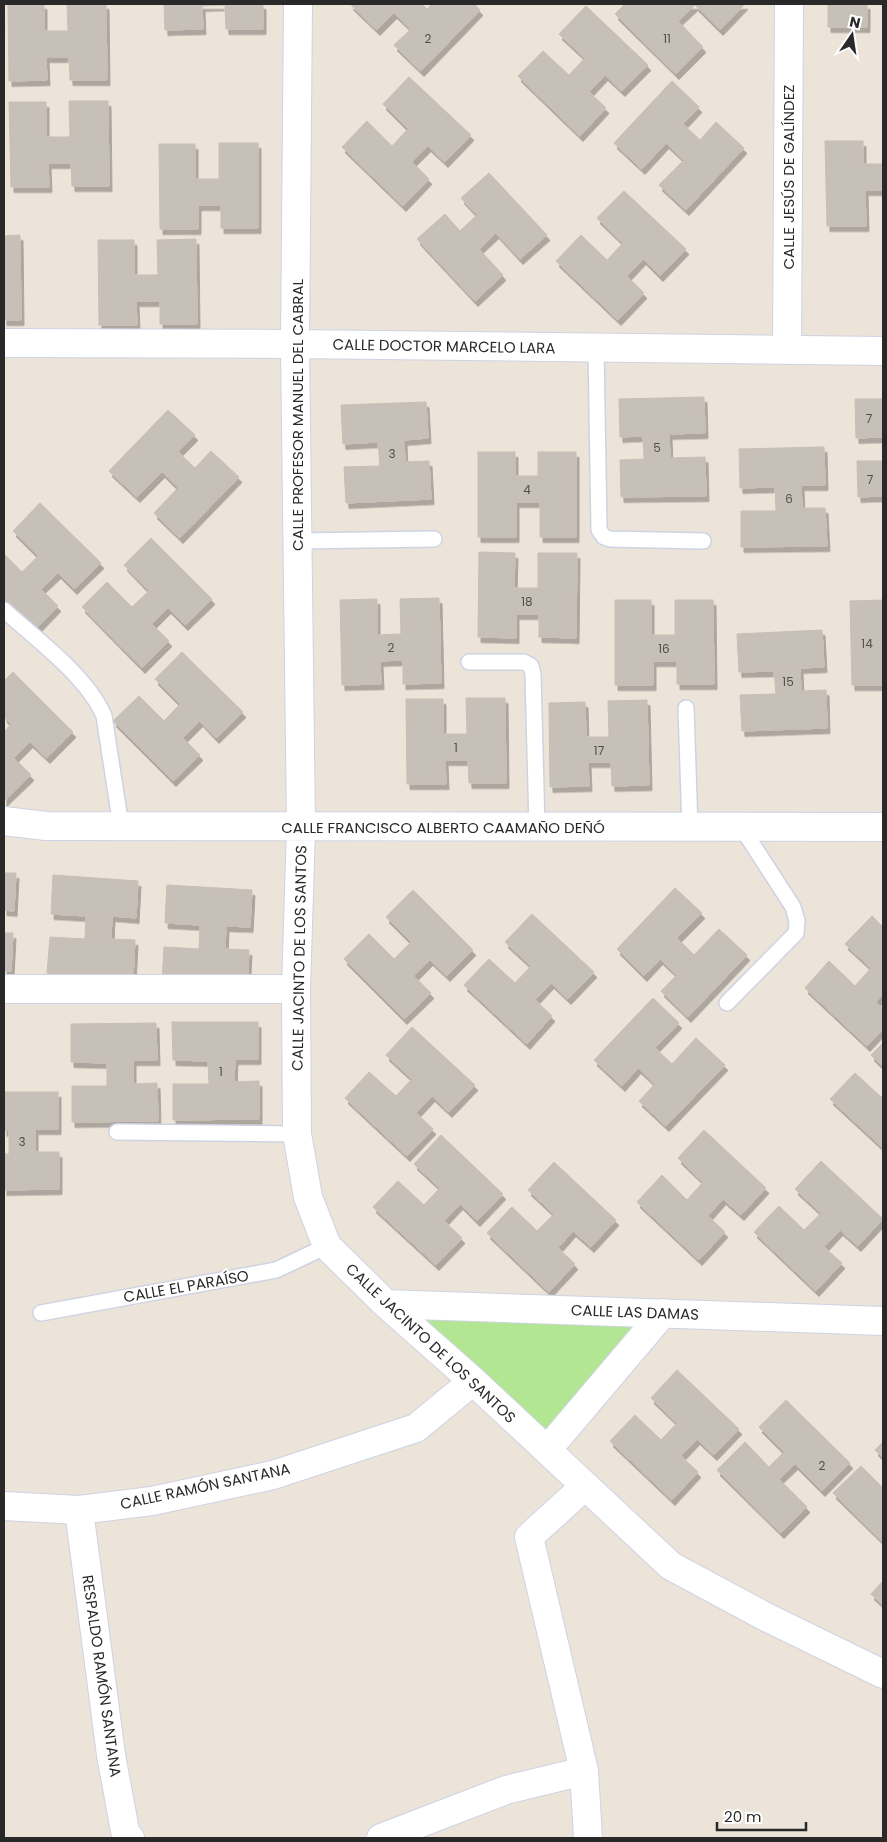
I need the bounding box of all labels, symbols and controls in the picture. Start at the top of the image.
north arrow [827,10,877,60]
text: N [848,11,862,33]
house number: 2 [425,30,432,47]
house number: 11 [663,30,671,47]
street label: CALLE JESÚS DE GALÍNDEZ [778,85,799,269]
street label: CALLE PROFESOR MANUEL DEL CABRAL [287,278,308,551]
street label: CALLE DOCTOR MARCELO LARA [332,334,556,358]
house number: 7 [866,410,873,427]
house number: 5 [653,439,661,456]
house number: 3 [388,445,396,462]
house number: 7 [867,471,874,488]
house number: 4 [523,481,531,498]
house number: 6 [785,490,793,507]
house number: 18 [521,593,533,610]
house number: 14 [861,635,873,652]
house number: 2 [388,639,395,656]
house number: 16 [658,640,670,657]
house number: 15 [782,673,794,690]
house number: 1 [454,739,458,756]
house number: 17 [594,742,605,759]
street label: CALLE FRANCISCO ALBERTO CAAMAÑO DEÑÓ [281,817,605,838]
street label: CALLE JACINTO DE LOS SANTOS [287,845,311,1071]
house number: 1 [219,1063,223,1080]
house number: 3 [18,1133,26,1150]
street label: CALLE JACINTO DE LOS SANTOS [341,1258,521,1428]
street label: CALLE EL PARAÍSO [122,1265,250,1307]
street label: CALLE LAS DAMAS [571,1299,699,1325]
house number: 2 [819,1457,826,1474]
street label: CALLE RAMÓN SANTANA [118,1458,292,1514]
street label: RESPALDO RAMÓN SANTANA [77,1573,127,1779]
scale bar [717,1800,806,1832]
text: 20 m [724,1806,762,1827]

